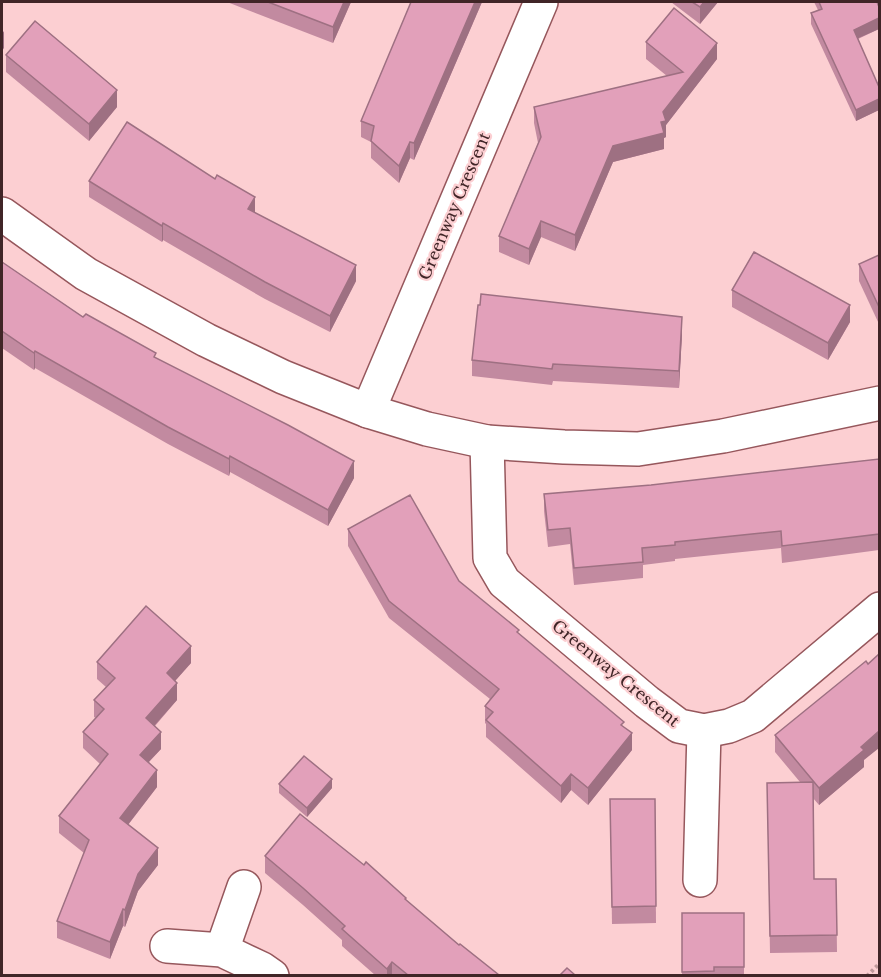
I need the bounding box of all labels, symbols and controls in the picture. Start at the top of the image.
street label: Greenway Crescent [414,129,494,283]
street label: Greenway Crescent [548,615,684,731]

